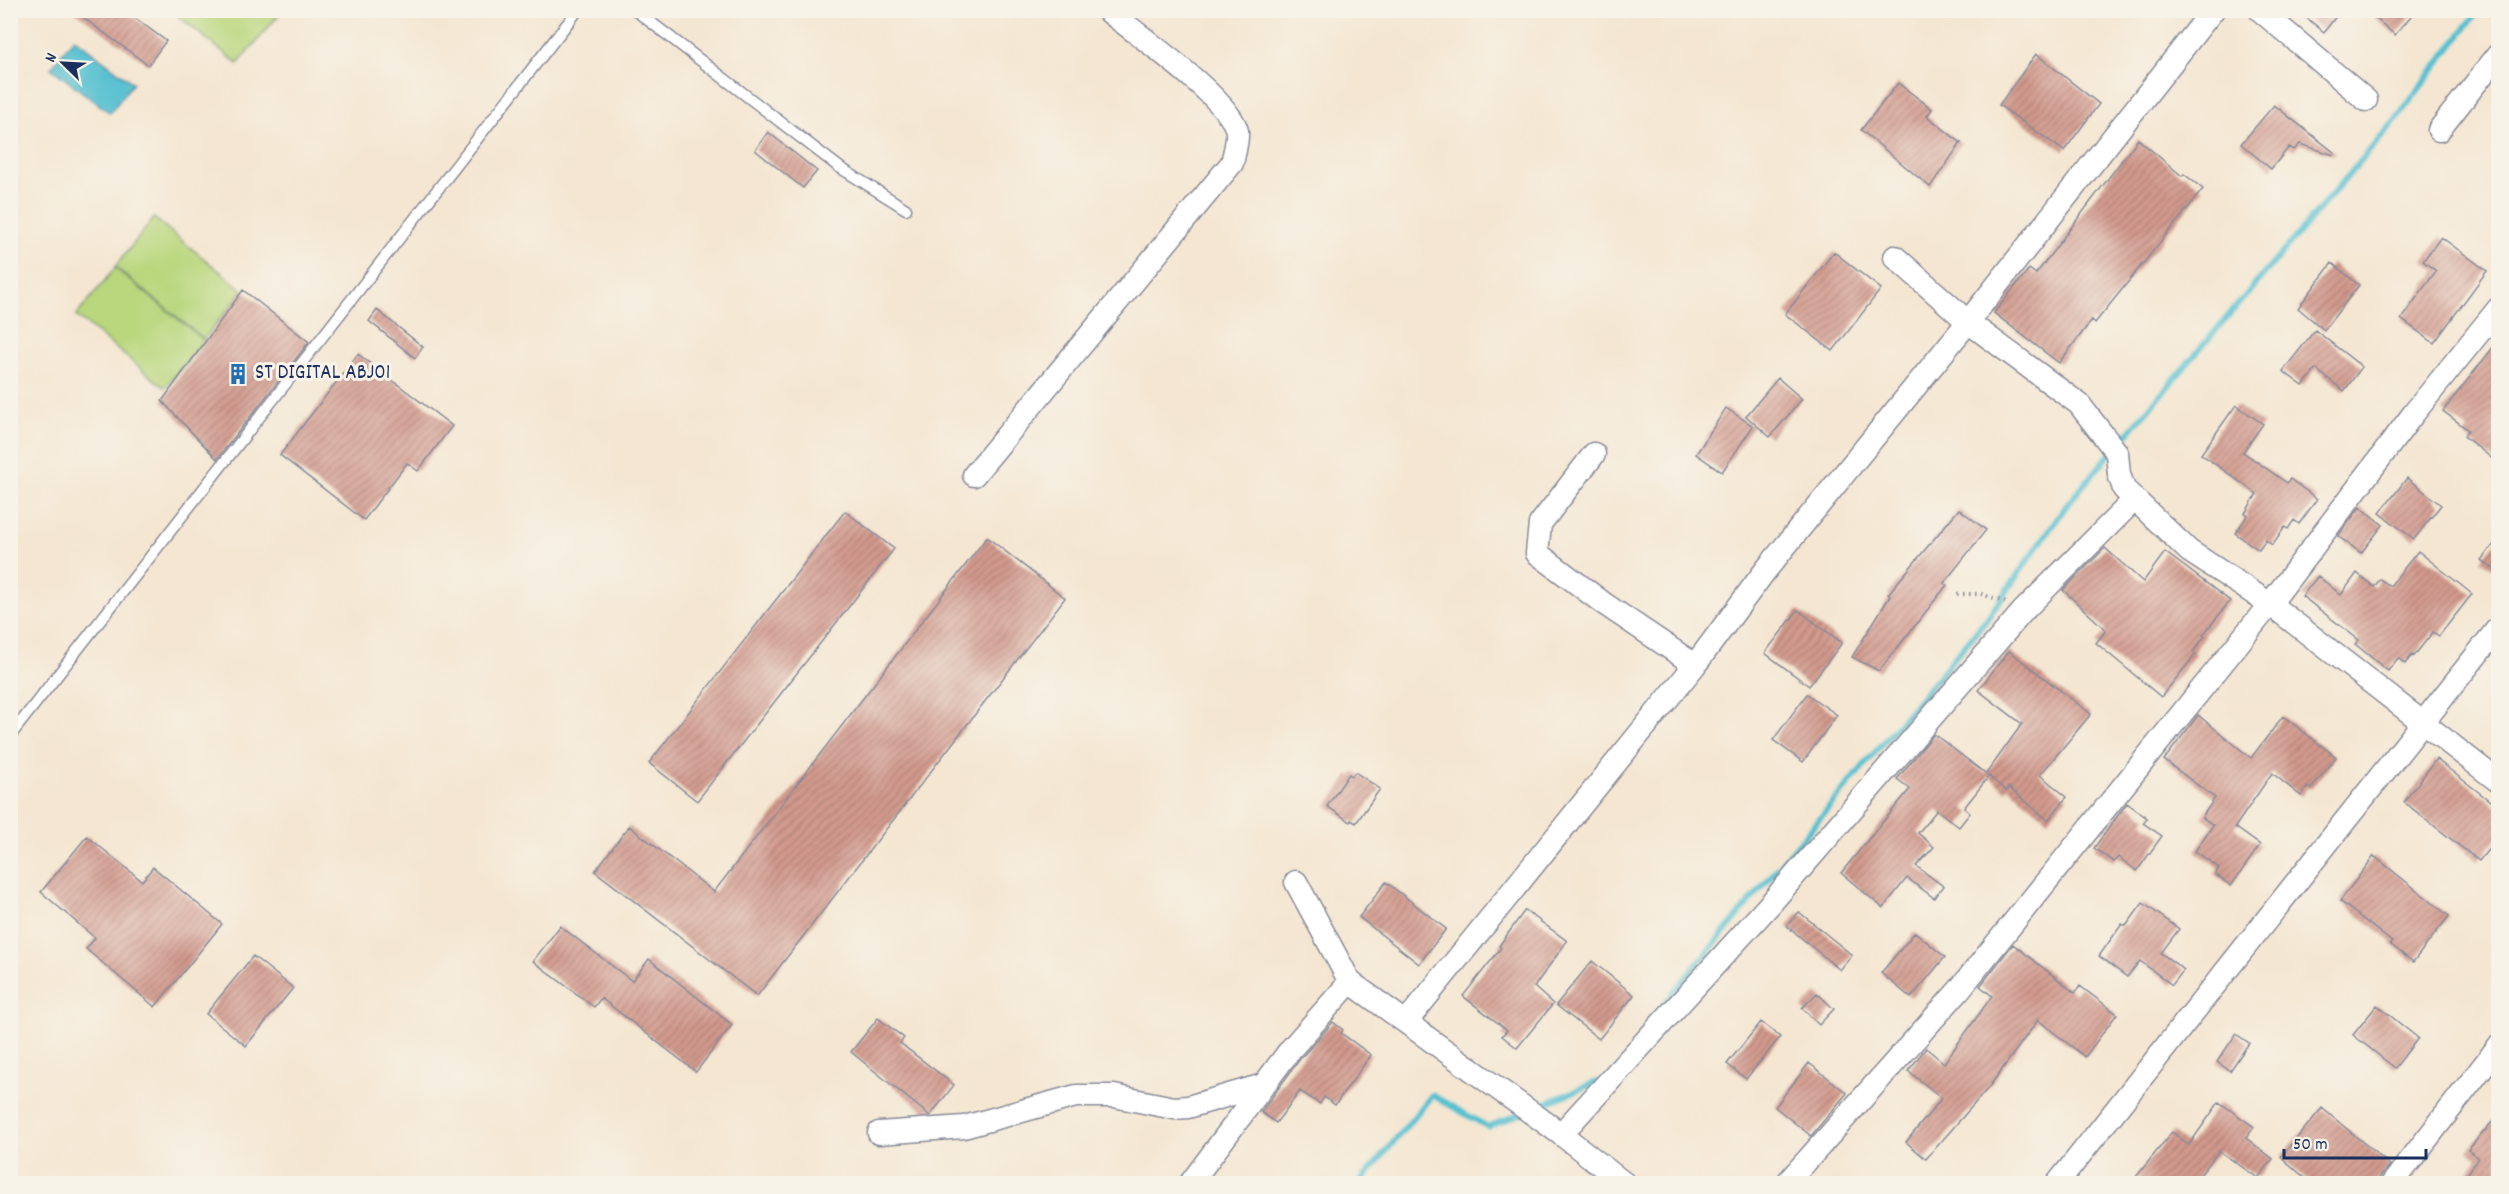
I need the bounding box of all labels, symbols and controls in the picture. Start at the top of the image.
north arrow [33,33,93,93]
text: N [39,50,64,66]
place label: ST DIGITAL ABJ01 [255,359,390,389]
building icon: ST DIGITAL ABJ01 [226,362,250,386]
scale bar [2284,1122,2426,1160]
text: 50 m [2293,1133,2328,1158]

